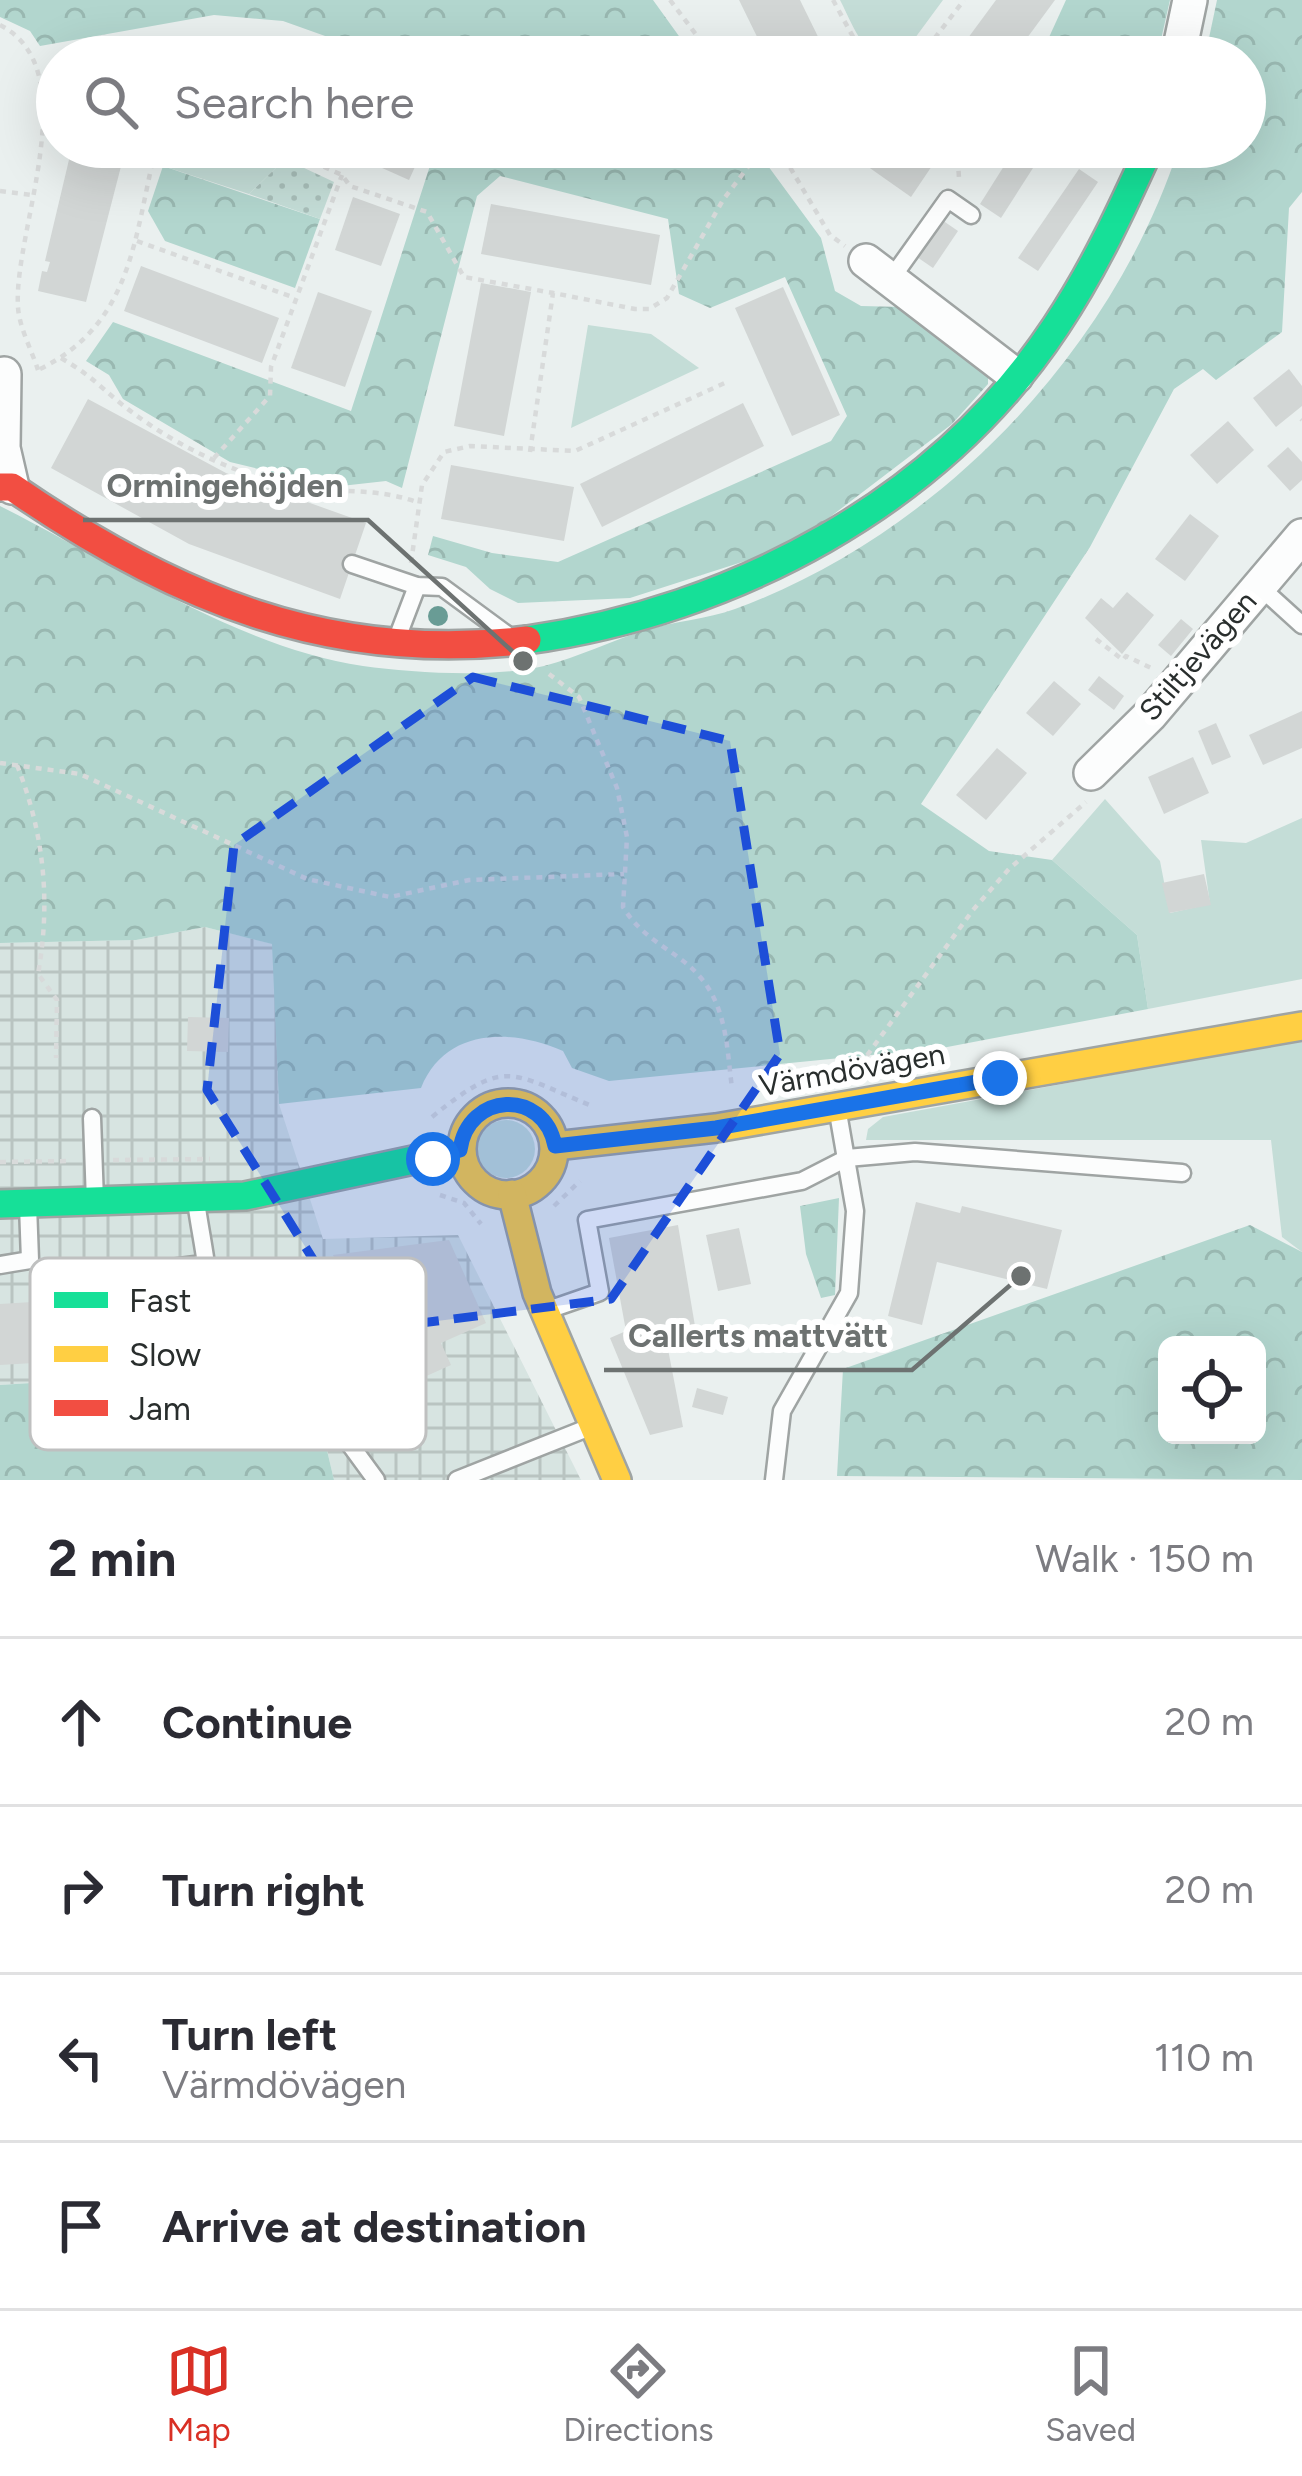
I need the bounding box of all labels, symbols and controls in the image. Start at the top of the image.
search box [36,36,1266,168]
icon: search [78,69,144,135]
text: Search here [174,75,414,129]
callout: Ormingehöjden [83,451,368,520]
text: Ormingehöjden [106,466,344,505]
street label: Stiltjevägen [1131,583,1264,728]
street label: Värmdövägen [756,1035,948,1104]
route end [973,1051,1027,1105]
route start [406,1132,460,1186]
legend [30,1258,426,1450]
text: Fast [129,1281,191,1320]
callout: Callerts mattvätt [604,1301,912,1370]
text: Callerts mattvätt [628,1316,888,1355]
text: Slow [129,1335,201,1374]
map controls [1158,1336,1266,1444]
button: locate [1158,1336,1266,1444]
text: Jam [129,1389,191,1428]
text: 2 min [48,1528,176,1589]
text: Walk · 150 m [1035,1535,1254,1582]
icon: ahead [48,1689,114,1755]
text: Continue [162,1695,352,1749]
text: 20 m [1164,1698,1254,1745]
icon: right [48,1857,114,1923]
text: Turn right [162,1863,365,1917]
text: 20 m [1164,1866,1254,1913]
text: Turn left [162,2007,337,2061]
icon: left [48,2025,114,2091]
text: 110 m [1154,2034,1254,2081]
text: Värmdövägen [162,2061,406,2108]
icon: arrive [48,2193,114,2259]
text: Arrive at destination [162,2199,586,2253]
tab: Map [166,2338,232,2449]
tab: Directions [563,2338,714,2449]
tab: Saved [1045,2338,1136,2449]

